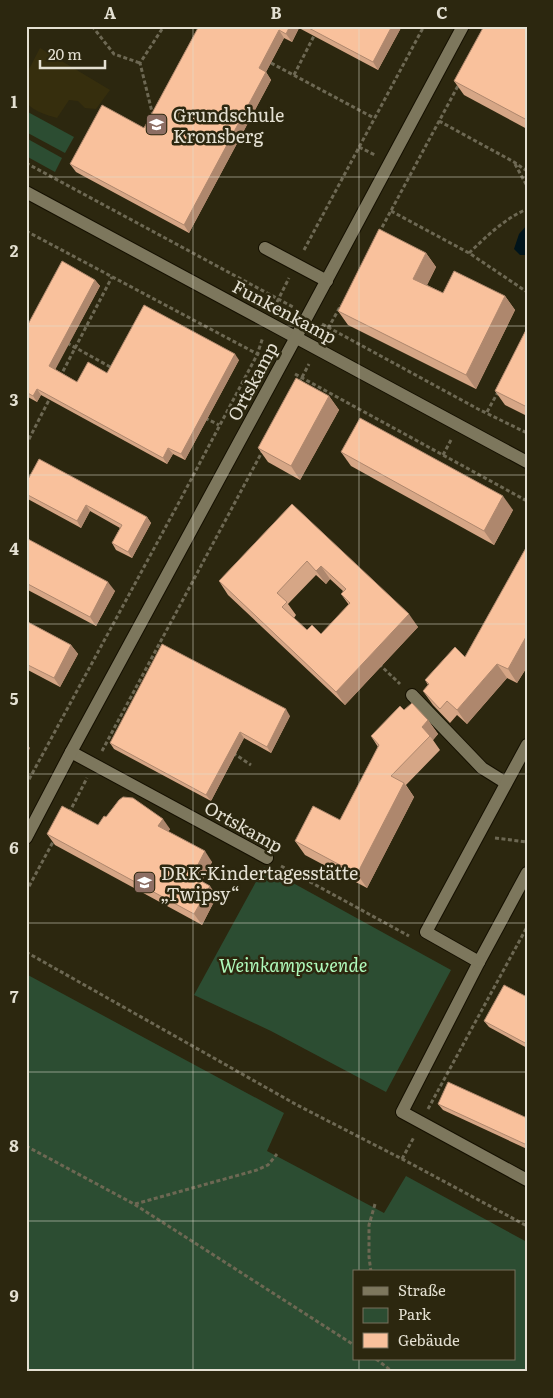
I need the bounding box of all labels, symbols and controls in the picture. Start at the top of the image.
text: A [104,0,116,24]
text: B [270,0,282,24]
text: C [436,0,448,24]
scale bar [40,38,105,70]
text: 20 m [48,42,82,65]
text: 1 [11,89,18,113]
place label: Grundschule Kronsberg [173,101,284,149]
school or university icon: Grundschule Kronsberg [145,112,169,136]
text: 2 [10,238,19,262]
street label: Funkenkamp [228,272,342,350]
street label: Ortskamp [220,337,284,425]
text: 3 [10,387,19,411]
text: 4 [9,536,19,560]
text: 5 [10,686,19,710]
street label: Ortskamp [200,793,288,859]
text: 6 [9,835,19,859]
place label: DRK-Kindertagesstätte „Twipsy“ [161,859,358,907]
school or university icon: DRK-Kindertagesstätte „Twipsy“ [133,870,157,894]
park label: Weinkampswende [219,951,367,978]
text: 7 [10,984,19,1008]
text: 8 [9,1133,19,1157]
legend [353,1270,516,1360]
text: Straße [398,1278,446,1301]
text: 9 [9,1283,19,1307]
text: Park [398,1302,432,1325]
text: Gebäude [398,1328,460,1351]

